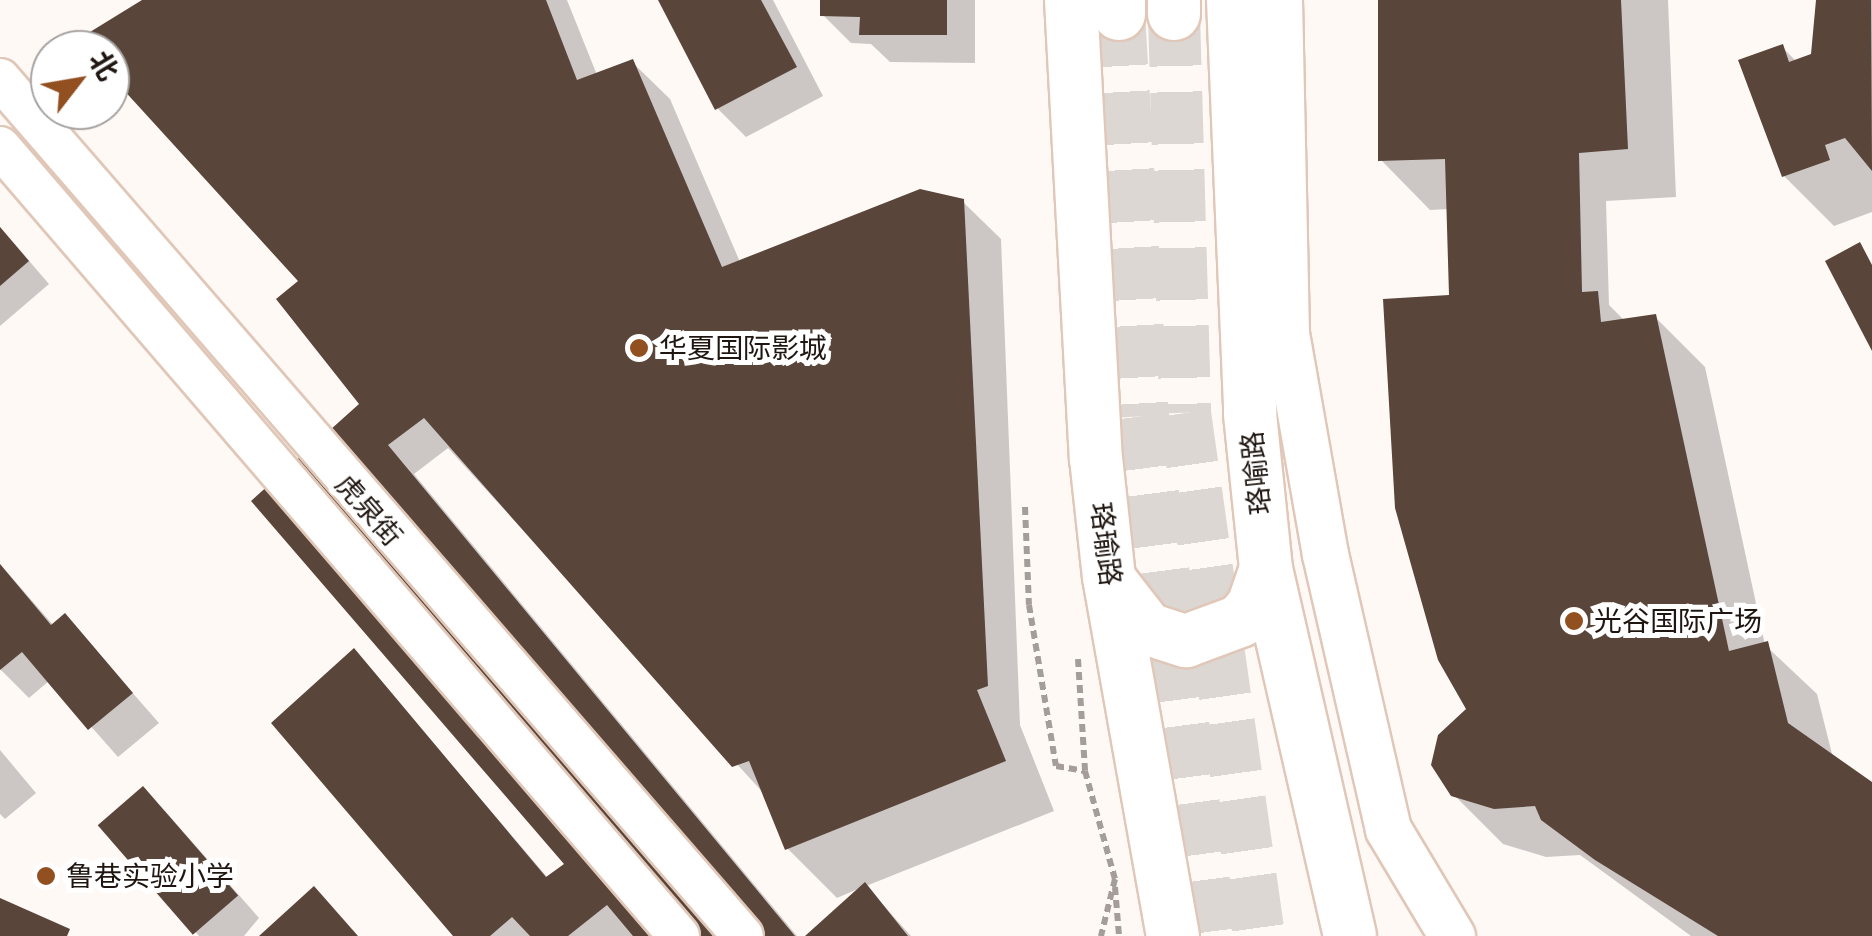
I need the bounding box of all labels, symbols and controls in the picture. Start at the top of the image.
north arrow [30,30,130,130]
text: 北 [83,45,126,86]
place label: 华夏国际影城 [659,331,827,365]
marker: 华夏国际影城 [628,337,650,359]
street label: 珞喻路 [1235,429,1277,517]
street label: 虎泉街 [329,467,409,553]
street label: 珞瑜路 [1084,500,1128,588]
place label: 光谷国际广场 [1594,604,1762,638]
marker: 光谷国际广场 [1563,610,1585,632]
place label: 鲁巷实验小学 [66,859,234,893]
marker: 鲁巷实验小学 [35,865,57,887]

